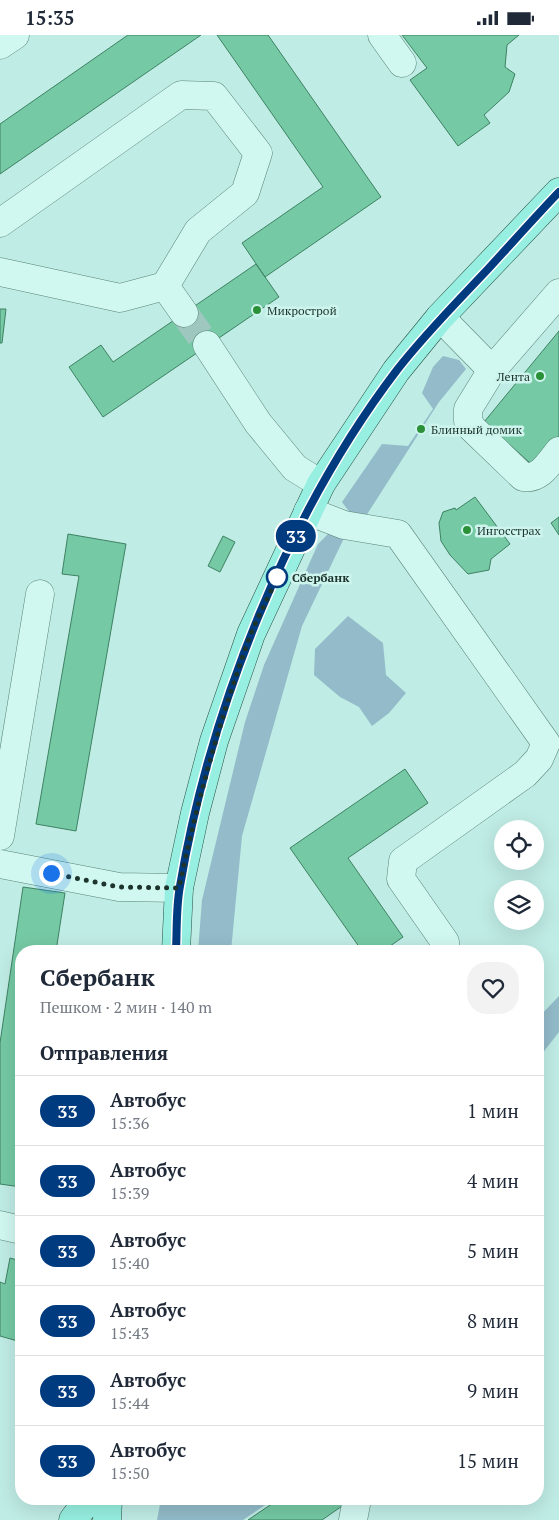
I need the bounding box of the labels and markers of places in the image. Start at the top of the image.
place label: Микрострой [267,303,337,318]
marker: Микрострой [251,304,263,316]
place label: Лента [496,369,530,384]
marker: Лента [534,370,546,382]
place label: Блинный домик [431,422,522,437]
marker: Блинный домик [415,423,427,435]
place label: Ингосстрах [477,523,542,538]
marker: Ингосстрах [461,524,473,536]
marker: Сбербанк [266,566,288,588]
place label: Сбербанк [292,570,350,585]

